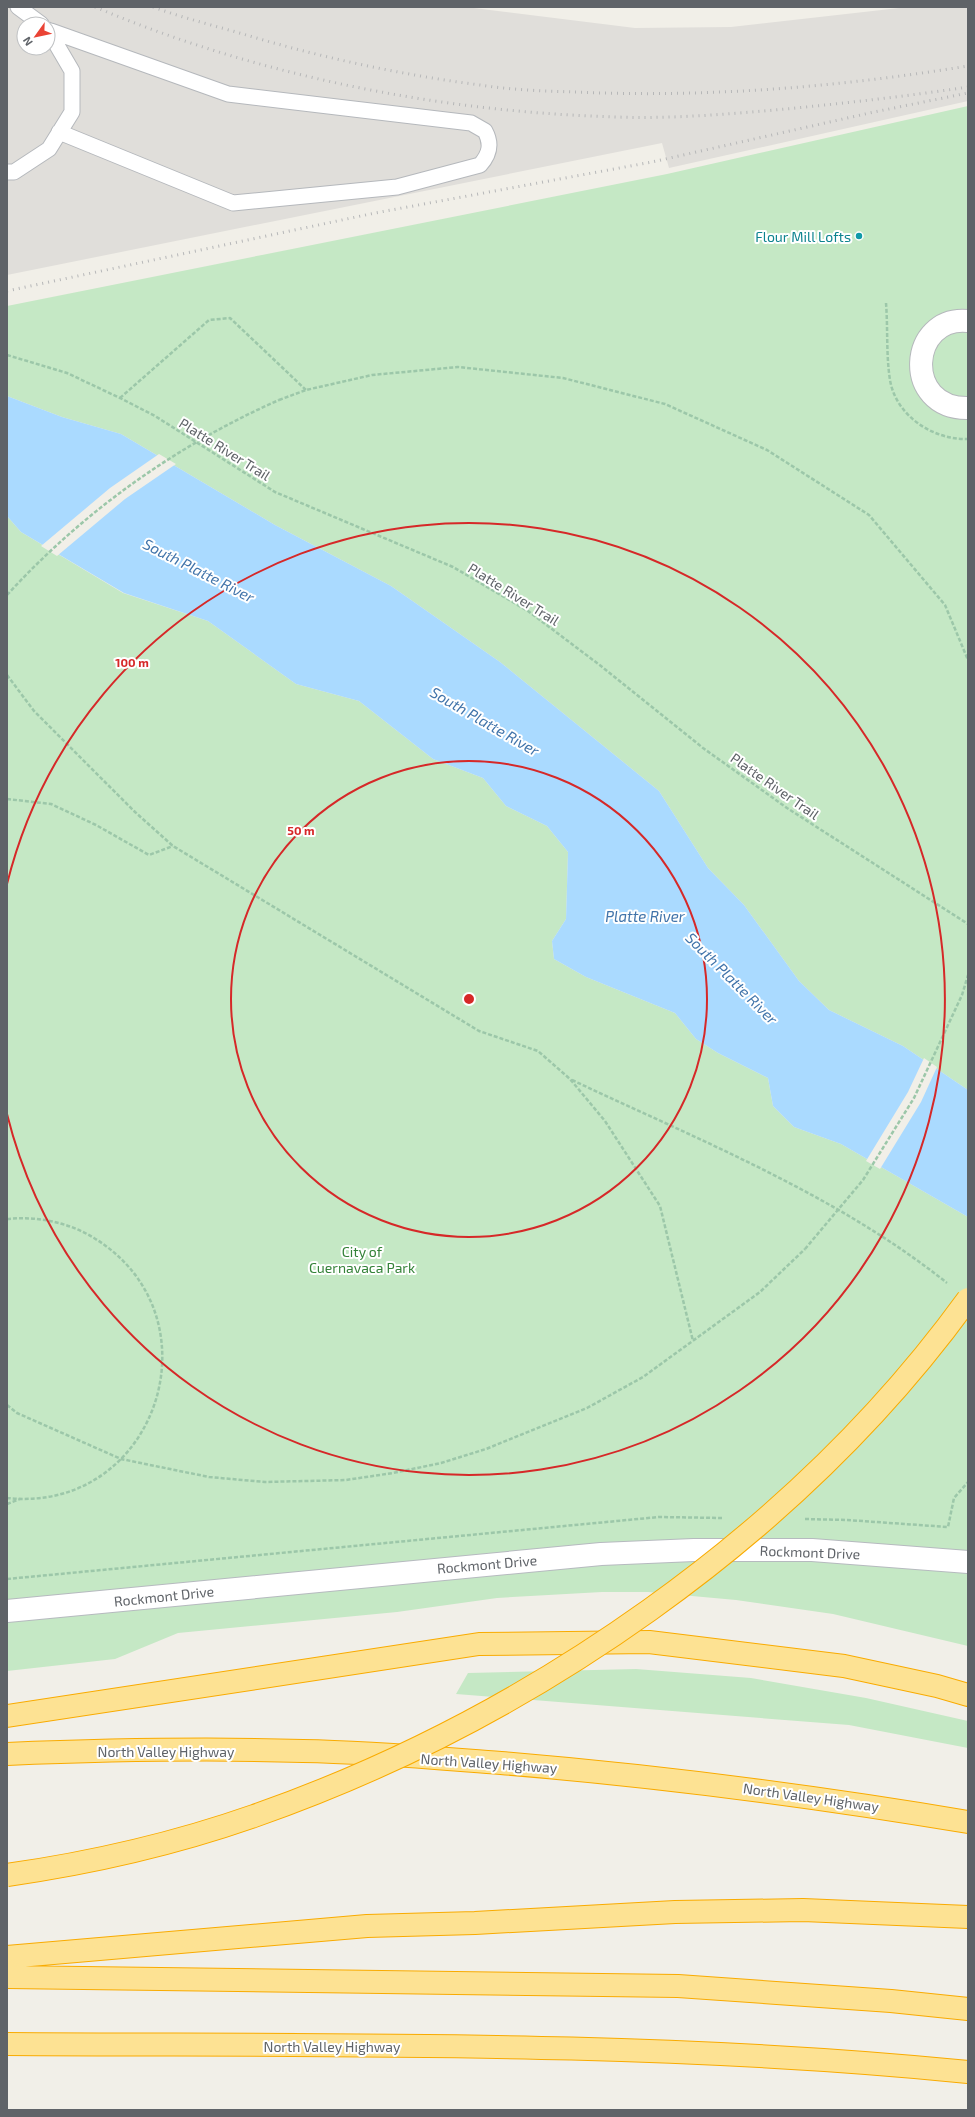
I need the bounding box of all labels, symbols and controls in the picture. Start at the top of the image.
north arrow [16,16,56,56]
text: N [20,35,35,49]
place label: Flour Mill Lofts [755,228,851,245]
marker: Flour Mill Lofts [854,231,864,241]
street label: Platte River Trail [176,414,274,484]
water label: South Platte River [140,534,259,606]
street label: Platte River Trail [465,559,563,629]
text: 100 m [115,655,149,669]
water label: South Platte River [427,683,543,760]
street label: Platte River Trail [727,749,823,823]
text: 50 m [287,823,315,837]
water label: Platte River [605,907,686,925]
water label: South Platte River [682,928,782,1028]
centre of rings [462,992,476,1006]
park label: City of Cuernavaca Park [309,1243,415,1276]
street label: Rockmont Drive [759,1542,861,1562]
street label: Rockmont Drive [436,1551,538,1577]
street label: Rockmont Drive [113,1582,215,1610]
street label: North Valley Highway [98,1743,235,1760]
street label: North Valley Highway [420,1750,558,1776]
street label: North Valley Highway [742,1779,881,1815]
street label: North Valley Highway [264,2038,401,2055]

